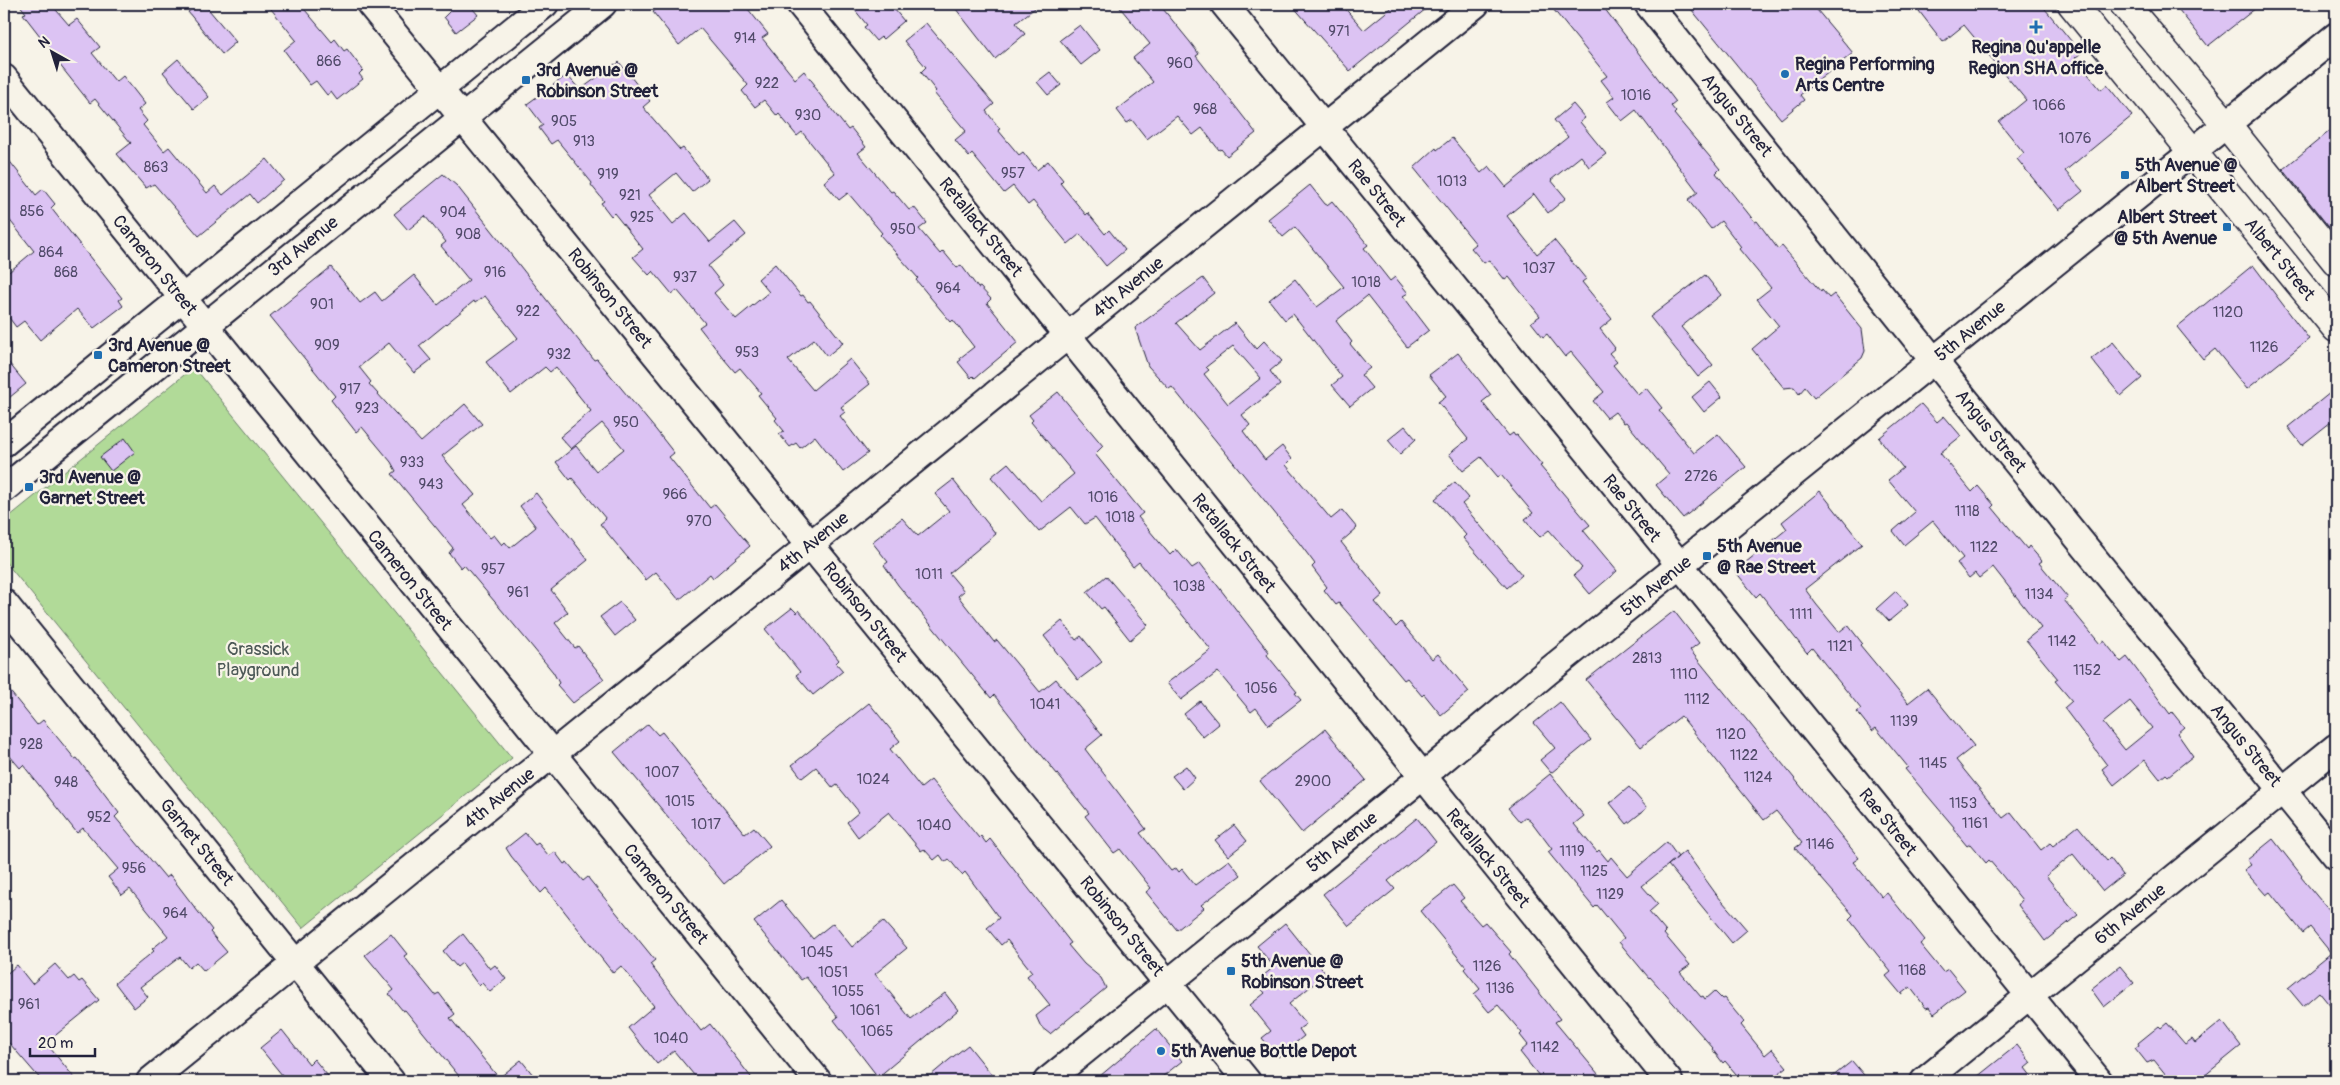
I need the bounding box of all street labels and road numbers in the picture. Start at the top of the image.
street label: Angus Street [1696,69,1778,162]
street label: Rae Street [1342,155,1411,232]
street label: Retallack Street [934,173,1028,282]
street label: Cameron Street [107,210,203,321]
street label: 3rd Avenue [263,211,343,282]
street label: Albert Street [2239,213,2321,306]
street label: Robinson Street [562,244,657,354]
street label: 4th Avenue [1088,252,1169,323]
street label: 5th Avenue [1930,296,2011,367]
street label: Angus Street [1950,385,2032,478]
street label: Rae Street [1597,470,1666,547]
street label: Retallack Street [1187,489,1281,598]
street label: 4th Avenue [773,507,854,578]
street label: Cameron Street [362,525,458,636]
street label: 5th Avenue [1616,551,1697,622]
street label: Robinson Street [817,558,912,668]
street label: Angus Street [2205,699,2287,792]
street label: 4th Avenue [459,763,540,834]
street label: Rae Street [1853,784,1922,861]
street label: Garnet Street [154,794,239,891]
street label: Retallack Street [1441,804,1535,913]
street label: 5th Avenue [1302,807,1383,878]
street label: Cameron Street [618,839,714,950]
street label: Robinson Street [1074,872,1169,982]
street label: 6th Avenue [2090,879,2171,950]

